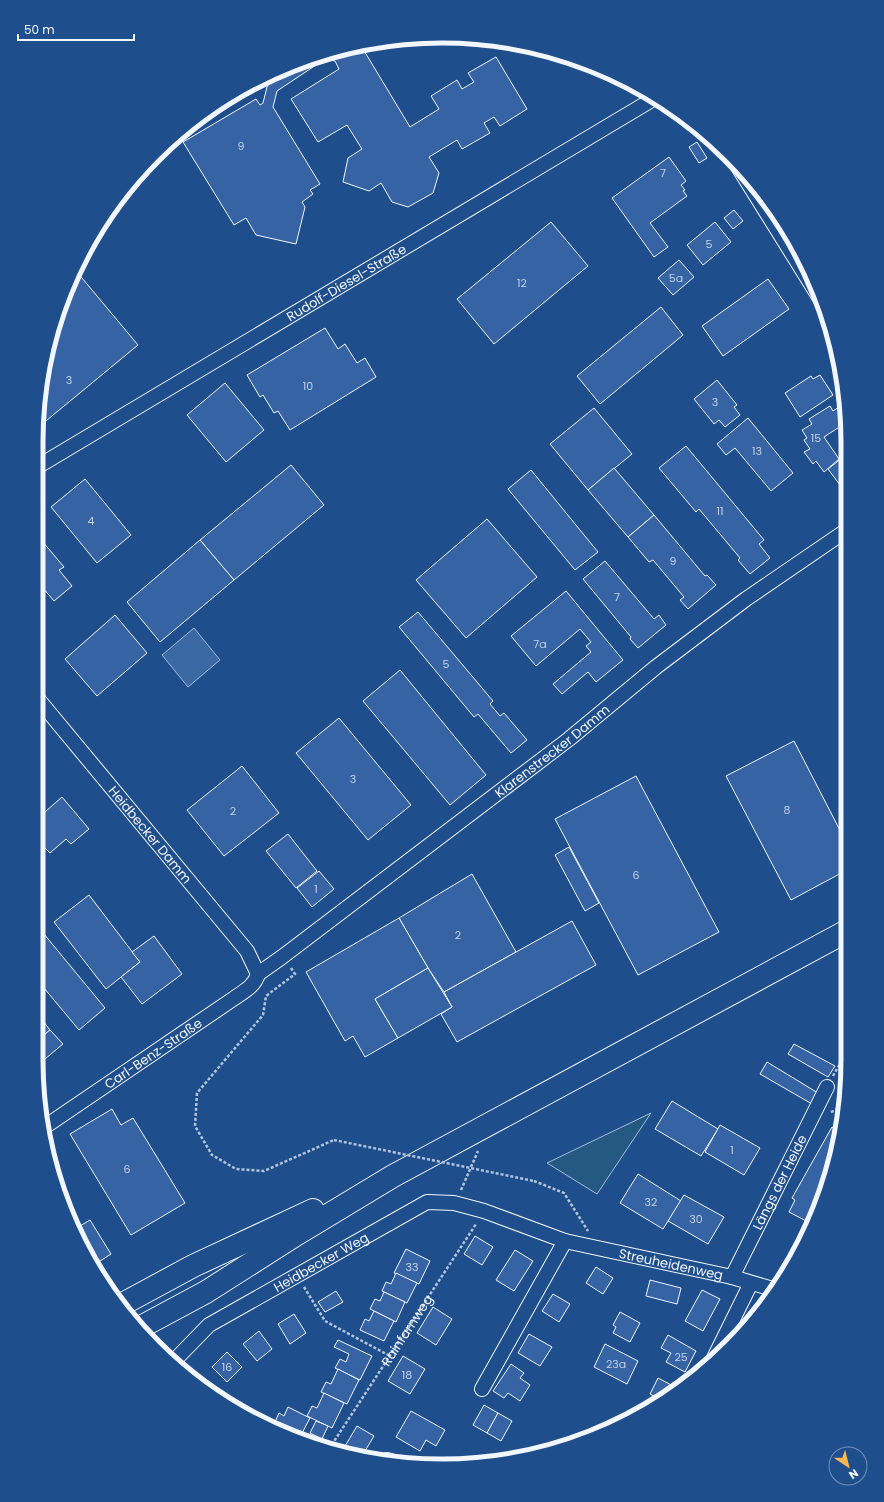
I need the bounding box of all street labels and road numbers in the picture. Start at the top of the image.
street label: Rudolf-Diesel-Straße [283,240,410,326]
street label: Klarenstrecker Damm [491,700,614,802]
street label: Heidbecker Damm [104,782,196,888]
street label: Carl-Benz-Straße [101,1014,206,1094]
street label: Längs der Heide [748,1132,812,1233]
street label: Heidbecker Weg [270,1228,372,1297]
street label: Streuheidenweg [617,1244,725,1285]
street label: Rainfarnweg [377,1291,437,1370]

